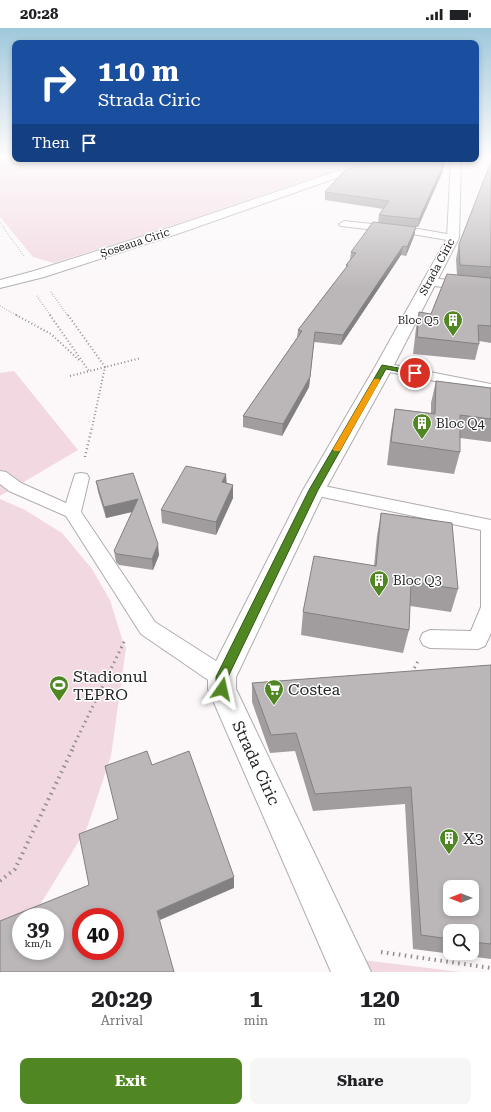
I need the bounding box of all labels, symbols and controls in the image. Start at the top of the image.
text: 20:28 [20,5,58,23]
text: 110 m [98,55,179,88]
icon: right [32,56,84,108]
text: Strada Ciric [98,89,201,110]
icon: arrive [78,132,100,154]
text: Then [32,134,70,152]
street label: Șoseaua Ciric [99,226,172,261]
street label: Strada Ciric [417,236,457,298]
building icon: Bloc Q5 [442,309,464,337]
place label: Bloc Q5 [398,314,439,327]
pin [398,356,432,390]
icon: arrive [404,362,426,384]
building icon: Bloc Q4 [411,412,433,440]
place label: Bloc Q4 [436,416,486,431]
building icon: Bloc Q3 [368,569,390,597]
place label: Bloc Q3 [393,573,442,588]
place label: Stadionul TEPRO [73,667,148,704]
position arrow [201,668,243,710]
sports icon: Stadionul TEPRO [48,674,70,702]
supermarket icon: Costea [263,678,285,706]
place label: Costea [288,680,340,699]
street label: Strada Ciric [228,718,284,808]
building icon: X3 [438,827,460,855]
place label: X3 [463,829,484,848]
north arrow [443,880,479,916]
map controls [443,880,479,960]
speed limit sign: 40 [72,908,124,960]
text: 39 [27,917,49,941]
button: search [443,924,479,960]
text: km/h [25,938,51,949]
text: 20:29 [91,985,153,1013]
text: 1 [249,985,263,1013]
text: 120 [359,985,400,1013]
text: Arrival [101,1013,143,1028]
text: min [244,1013,268,1028]
text: m [374,1013,386,1028]
button: Exit [20,1058,242,1104]
button: Share [250,1058,471,1104]

